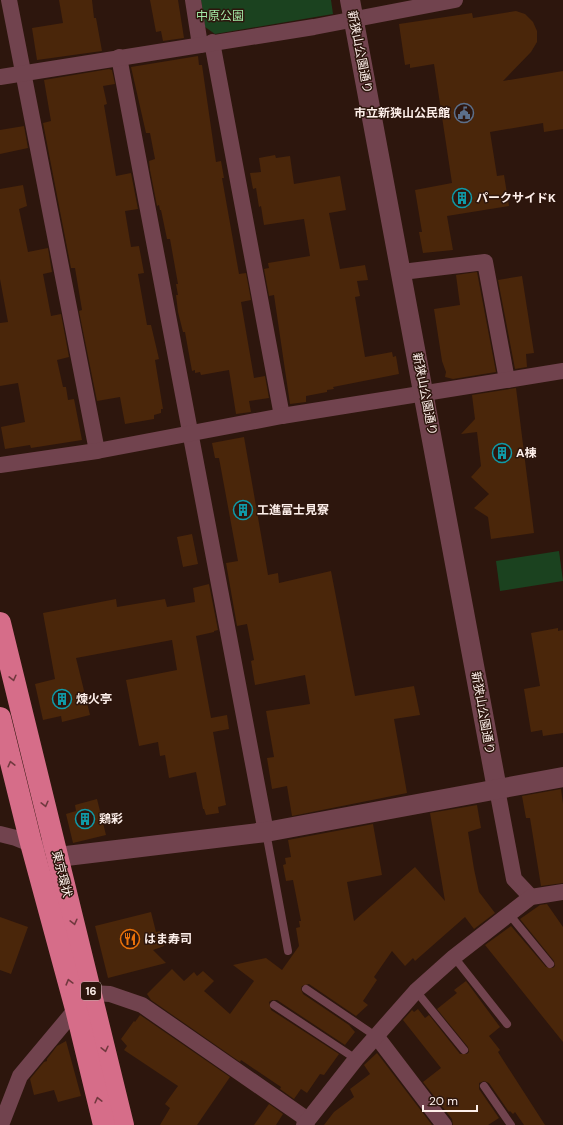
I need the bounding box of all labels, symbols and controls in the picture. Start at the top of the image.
park label: 中原公園 [196,8,244,24]
street label: 新狭山公園通り [344,9,376,95]
public building icon: 市立新狭山公民館 [453,102,475,124]
place label: 市立新狭山公民館 [354,105,450,121]
building icon: パークサイドK [451,187,473,209]
place label: パークサイドK [476,190,556,206]
street label: 新狭山公園通り [409,351,441,437]
building icon: A棟 [491,442,513,464]
place label: A棟 [516,445,537,461]
building icon: 工進富士見寮 [232,499,254,521]
place label: 工進富士見寮 [257,502,329,518]
street label: 新狭山公園通り [468,670,498,756]
one-way arrow [9,674,17,681]
building icon: 煉火亭 [51,688,73,710]
place label: 煉火亭 [76,691,112,707]
one-way arrow [8,761,16,767]
one-way arrow [40,800,49,807]
building icon: 鶏彩 [74,808,96,830]
place label: 鶏彩 [99,811,123,827]
street label: 東京環状 [48,849,76,899]
one-way arrow [69,919,78,926]
restaurant icon: はま寿司 [119,928,141,950]
place label: はま寿司 [144,931,192,947]
one-way arrow [65,979,74,986]
road number: 16 [81,982,101,1000]
one-way arrow [100,1046,108,1052]
scale bar [423,1087,477,1113]
text: 20 m [429,1093,458,1109]
one-way arrow [94,1097,102,1103]

